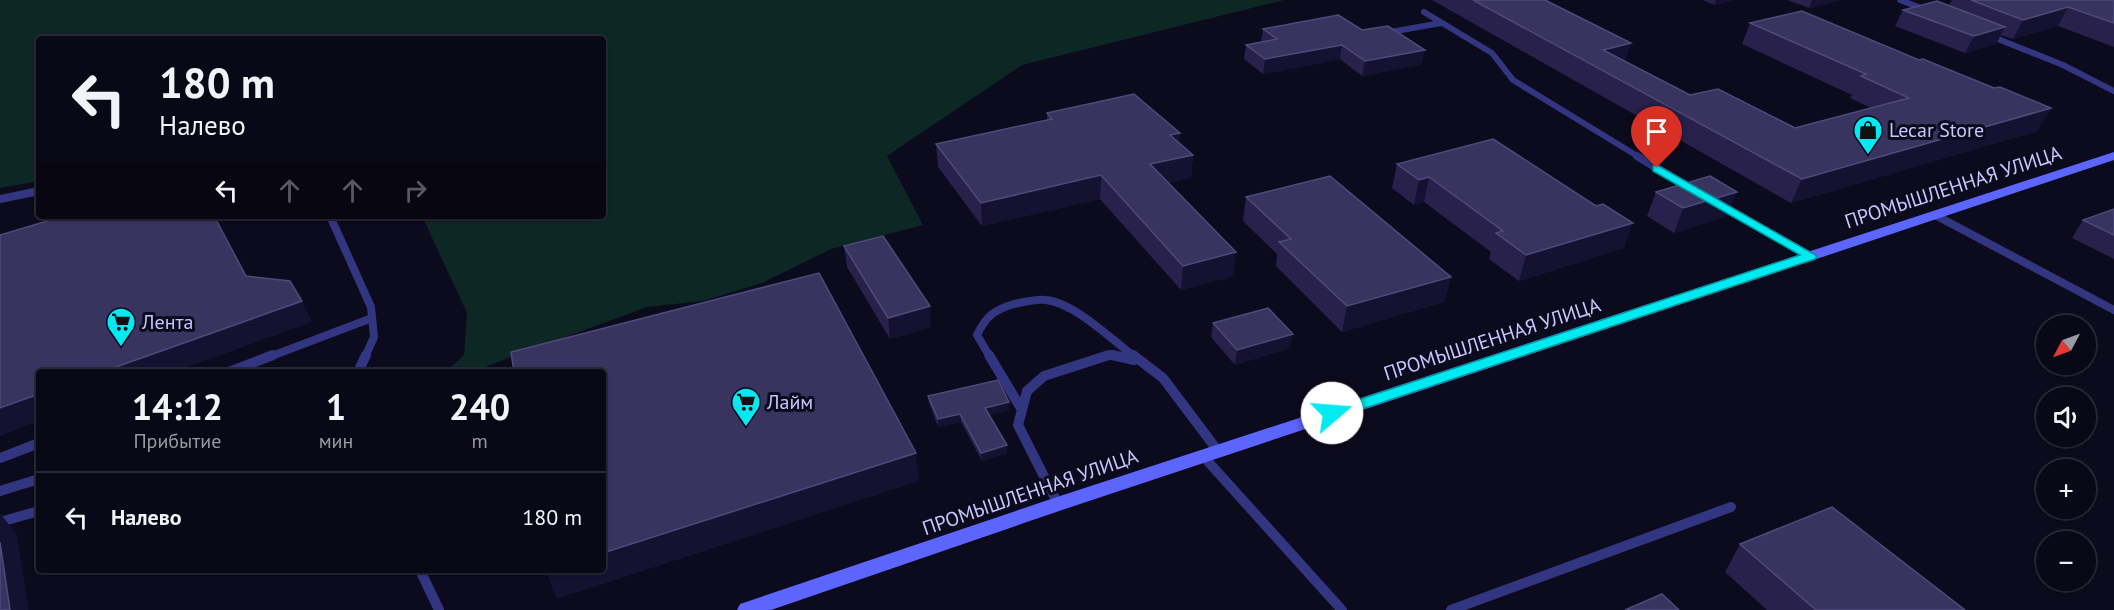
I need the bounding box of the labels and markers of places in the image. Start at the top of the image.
pin [1631,106,1682,168]
shop icon: Lecar Store [1852,114,1884,156]
place label: Lecar Store [1889,117,1984,143]
supermarket icon: Лента [105,306,137,348]
place label: Лента [141,309,193,335]
supermarket icon: Лайм [730,386,762,428]
place label: Лайм [766,389,813,415]

